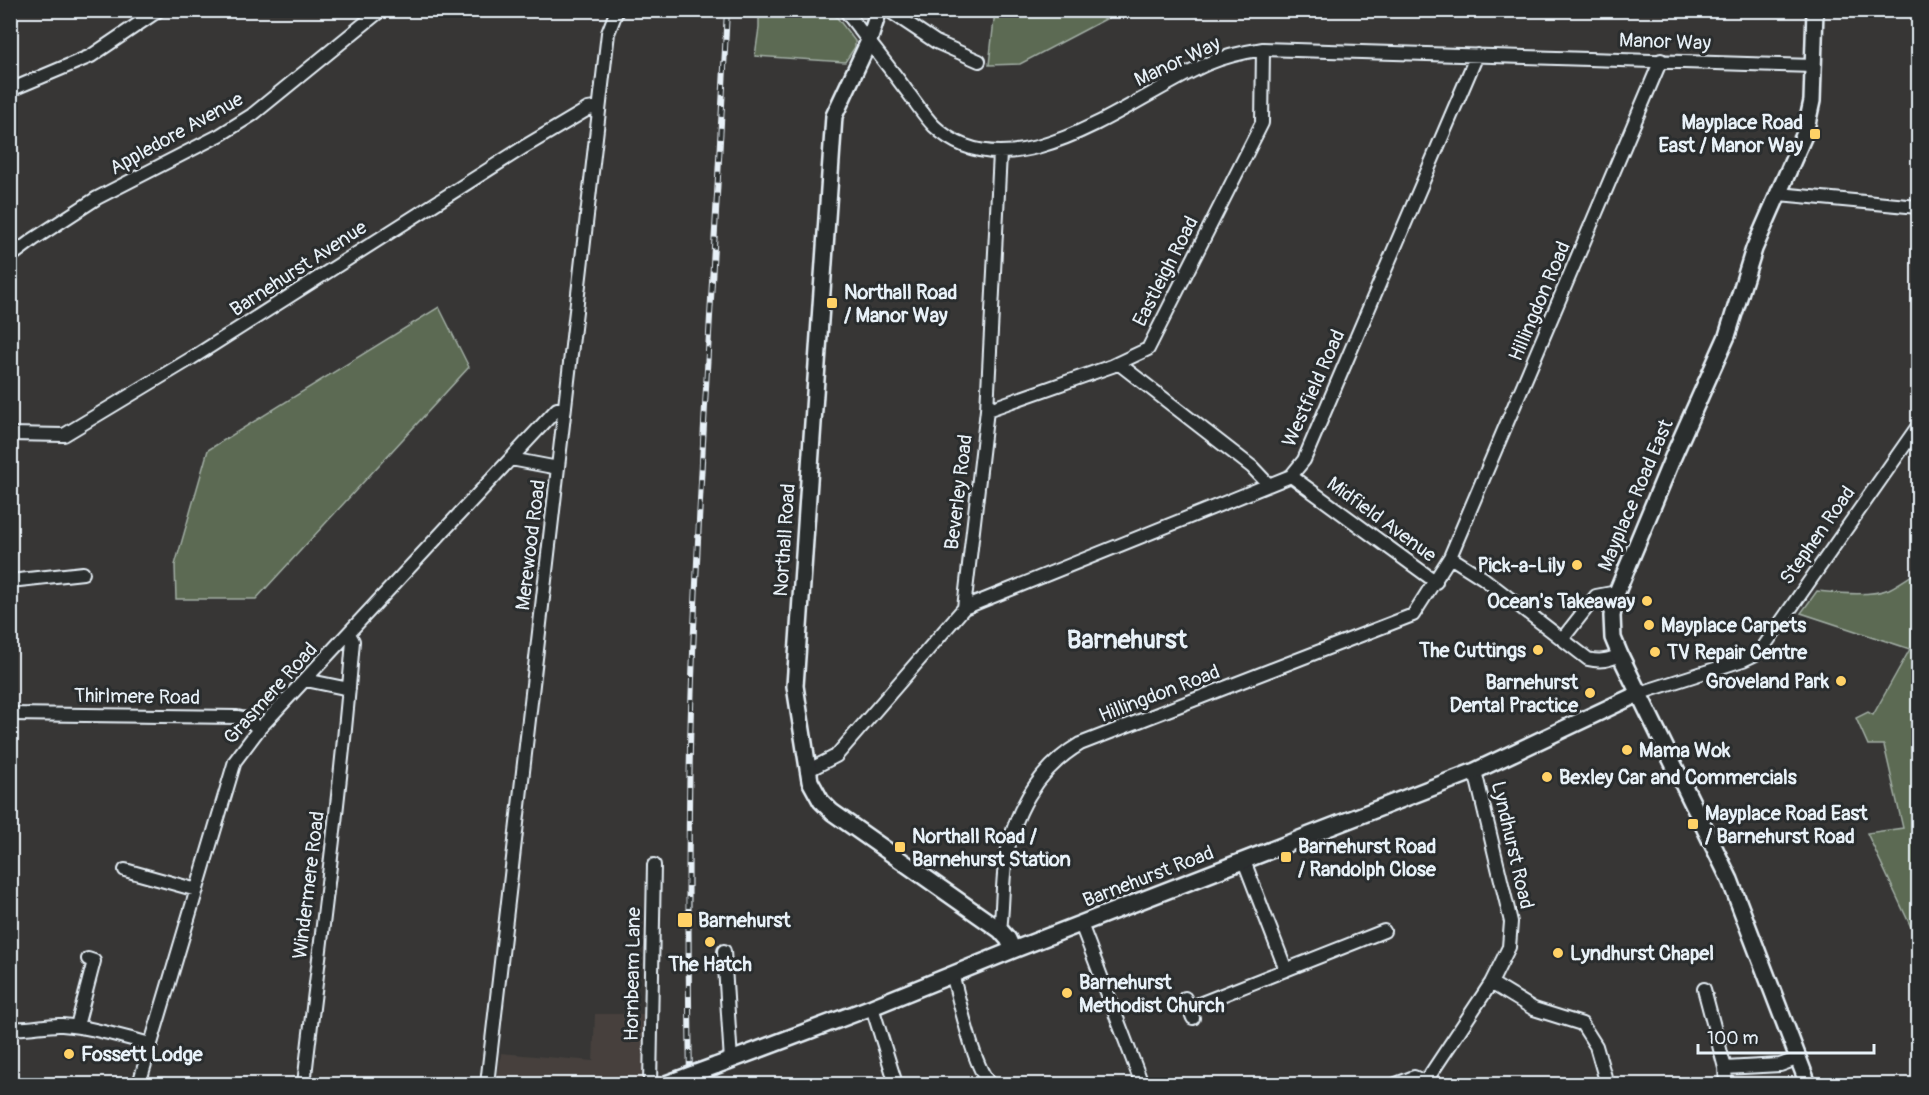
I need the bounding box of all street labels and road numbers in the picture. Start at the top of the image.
street label: Manor Way [1619,27,1712,56]
street label: Manor Way [1130,30,1225,92]
street label: Appledore Avenue [105,86,248,180]
street label: Eastleigh Road [1127,212,1204,330]
street label: Barnehurst Avenue [225,215,372,322]
street label: Hillingdon Road [1503,238,1576,365]
street label: Westfield Road [1276,326,1350,451]
street label: Mayplace Road East [1592,415,1679,575]
street label: Beverley Road [939,433,978,551]
street label: Midfield Avenue [1322,471,1442,568]
street label: Merewood Road [510,478,551,612]
street label: Stephen Road [1774,481,1861,590]
street label: Northall Road [768,483,801,597]
street label: Grasmere Road [218,637,323,749]
street label: Hillingdon Road [1095,659,1223,728]
street label: Thirlmere Road [74,683,200,710]
street label: Lyndhurst Road [1486,779,1539,911]
street label: Windermere Road [287,810,330,960]
street label: Barnehurst Road [1079,840,1217,913]
street label: Hornbeam Lane [619,907,646,1041]

